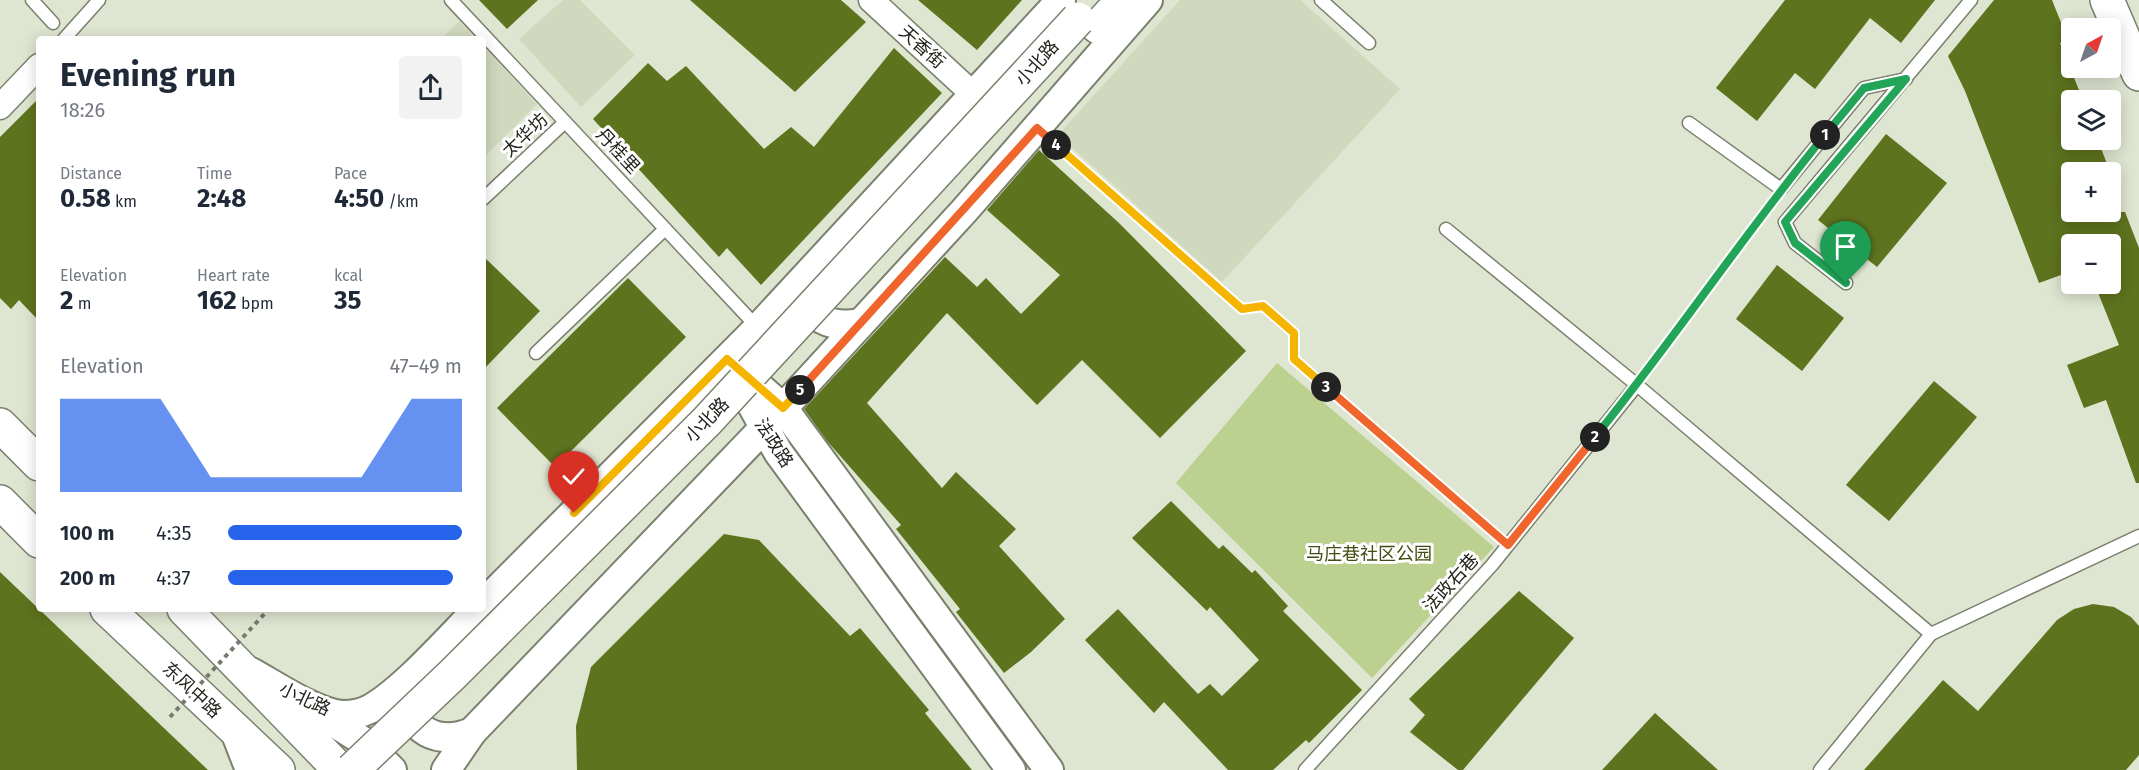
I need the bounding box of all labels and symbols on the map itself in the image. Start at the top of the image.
north arrow [2061,18,2121,78]
street label: 天香街 [895,21,949,73]
street label: 小北路 [1011,36,1063,90]
street label: 太华坊 [498,109,552,161]
pin: 1 [1810,120,1840,150]
street label: 丹桂里 [592,124,644,178]
pin: 4 [1041,130,1071,160]
pin [1820,221,1871,283]
pin: 3 [1311,372,1341,402]
pin: 5 [785,375,815,405]
street label: 小北路 [680,393,734,447]
street label: 法政路 [750,414,798,472]
pin: 2 [1580,422,1610,452]
pin [548,451,599,513]
park label: 马庄巷社区公园 [1306,543,1432,565]
street label: 法政右巷 [1419,549,1483,617]
street label: 东风中路 [158,657,226,723]
street label: 小北路 [276,678,334,720]

